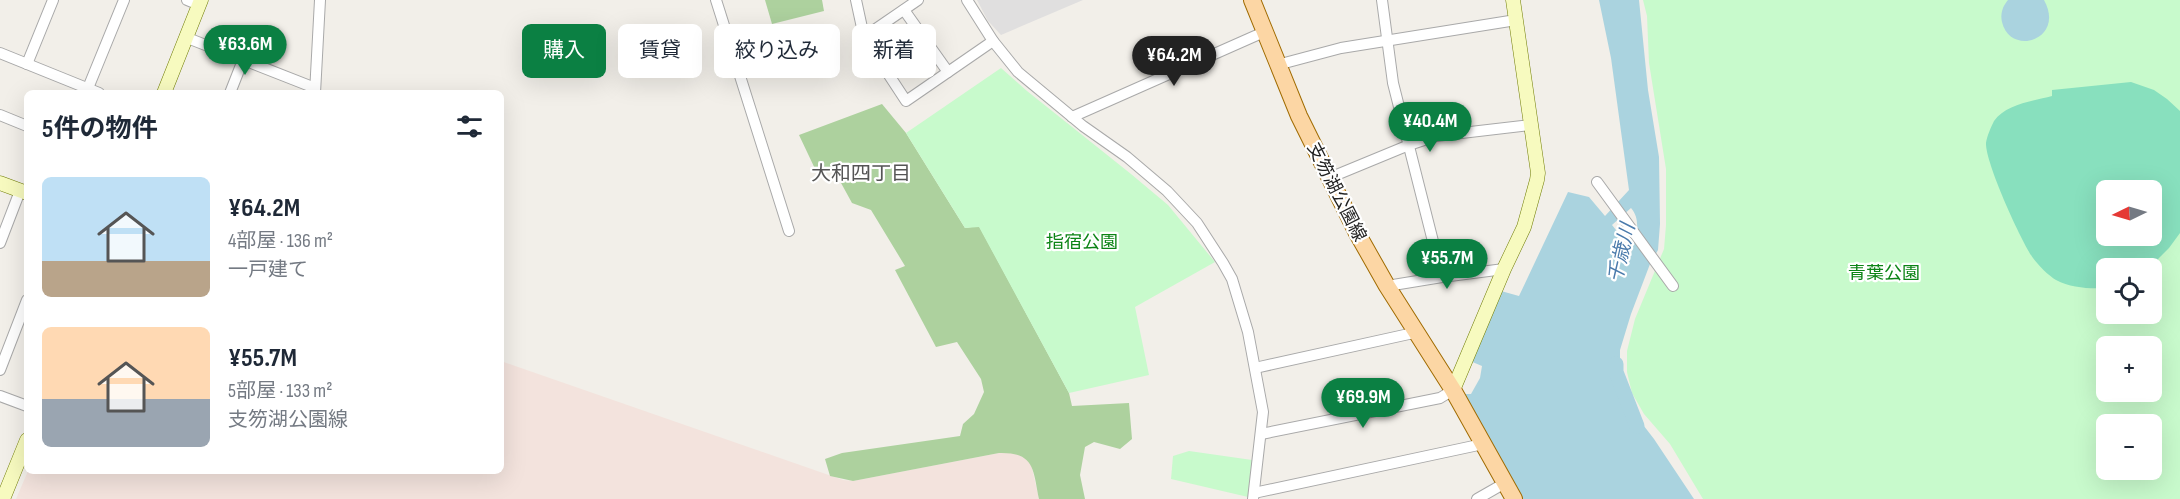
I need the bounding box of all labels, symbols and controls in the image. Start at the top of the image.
chip: 購入 [522,24,606,78]
chip: 賃貸 [618,24,702,78]
chip: 絞り込み [714,24,840,78]
chip: 新着 [852,24,936,78]
pin: ¥63.6M [196,25,294,76]
text: ¥63.6M [218,32,272,56]
pin: ¥64.2M [1125,36,1223,87]
text: ¥64.2M [1146,43,1202,67]
pin: ¥40.4M [1381,102,1479,153]
text: ¥40.4M [1403,109,1457,133]
icon: filters [453,110,486,143]
text: 5件の物件 [42,114,157,145]
street label: 支笏湖公園線 [1303,139,1370,245]
district label: 大和四丁目 [811,162,911,186]
north arrow [2096,180,2162,246]
map controls [2096,180,2162,480]
text: ¥64.2M [228,193,300,224]
icon: home [90,201,162,273]
water label: 千歳川 [1604,219,1641,285]
text: 4部屋 · 136 m² [228,229,333,253]
park label: 指宿公園 [1046,232,1118,253]
pin: ¥55.7M [1398,239,1496,290]
text: ¥55.7M [1421,246,1473,270]
text: 一戸建て [228,258,308,282]
button: locate [2096,258,2162,324]
park label: 青葉公園 [1848,263,1920,284]
button: + [2096,336,2162,402]
text: ¥55.7M [228,343,297,374]
icon: home [90,351,162,423]
pin: ¥69.9M [1314,378,1412,429]
text: 5部屋 · 133 m² [228,379,332,403]
text: ¥69.9M [1335,385,1391,409]
text: 支笏湖公園線 [228,408,348,432]
button: − [2096,414,2162,480]

